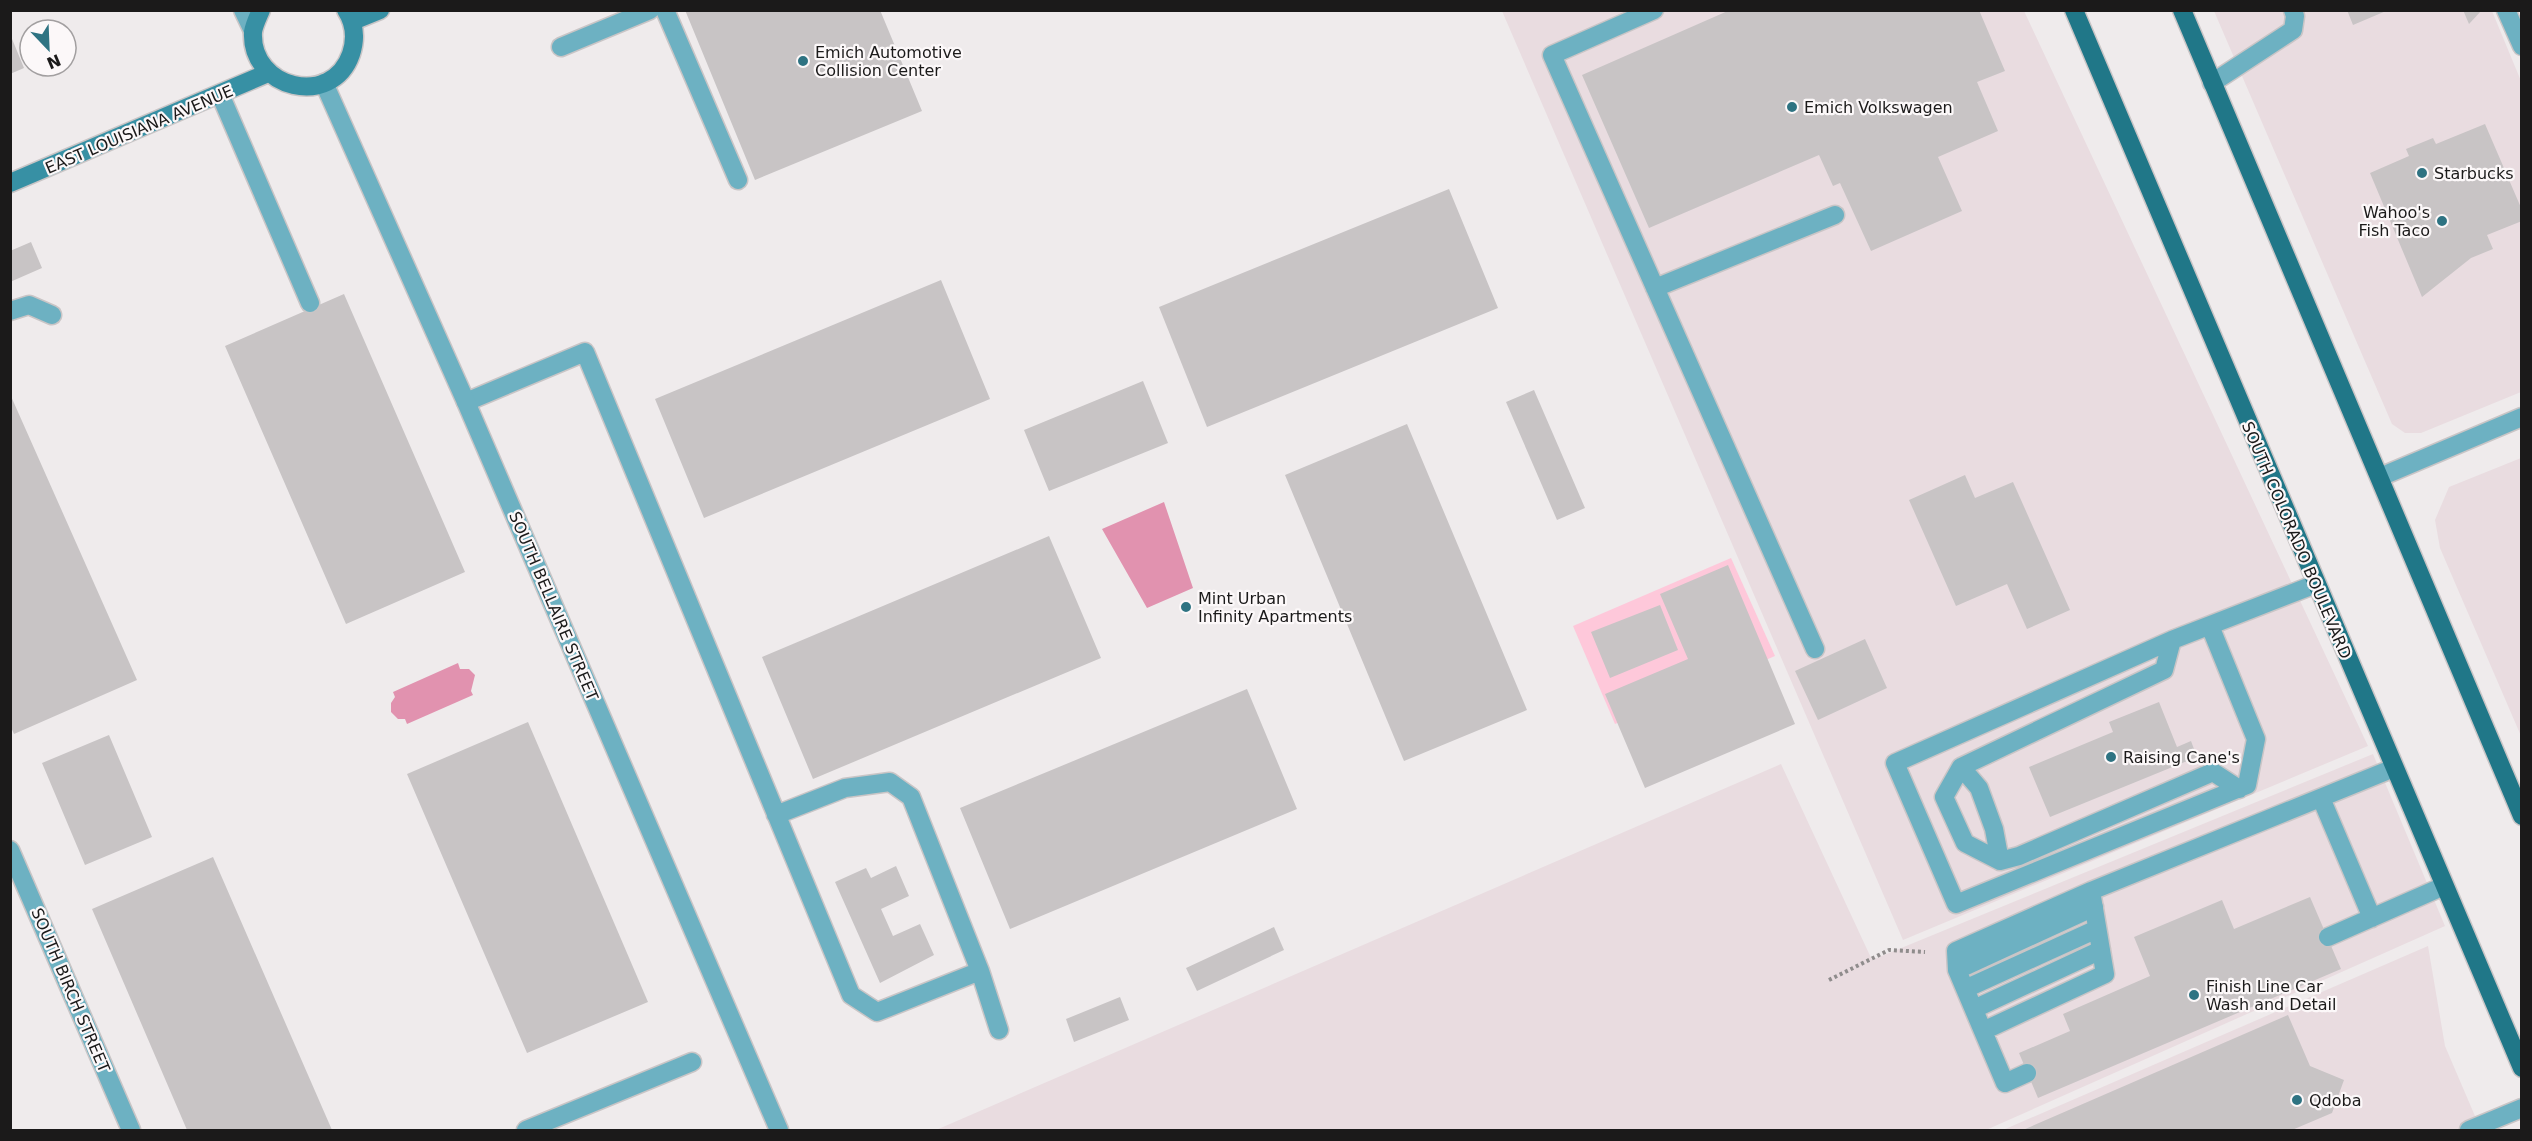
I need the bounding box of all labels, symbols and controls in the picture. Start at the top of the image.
north arrow [18,18,78,78]
place label: Emich Automotive Collision Center [815,43,962,80]
text: N [44,50,64,73]
marker: Emich Automotive Collision Center [796,54,810,68]
street label: EAST LOUISIANA AVENUE [42,81,236,178]
place label: Emich Volkswagen [1804,98,1953,117]
marker: Emich Volkswagen [1785,100,1799,114]
place label: Starbucks [2434,164,2514,183]
marker: Starbucks [2415,166,2429,180]
place label: Wahoo's Fish Taco [2358,203,2430,240]
marker: Wahoo's Fish Taco [2435,214,2449,228]
street label: SOUTH COLORADO BOULEVARD [2238,419,2355,662]
street label: SOUTH BELLAIRE STREET [505,509,602,704]
place label: Mint Urban Infinity Apartments [1198,589,1352,626]
marker: Mint Urban Infinity Apartments [1179,600,1193,614]
place label: Raising Cane's [2123,748,2240,767]
marker: Raising Cane's [2104,750,2118,764]
street label: SOUTH BIRCH STREET [27,905,114,1075]
place label: Finish Line Car Wash and Detail [2206,977,2336,1014]
marker: Finish Line Car Wash and Detail [2187,988,2201,1002]
place label: Qdoba [2309,1091,2362,1110]
marker: Qdoba [2290,1093,2304,1107]

